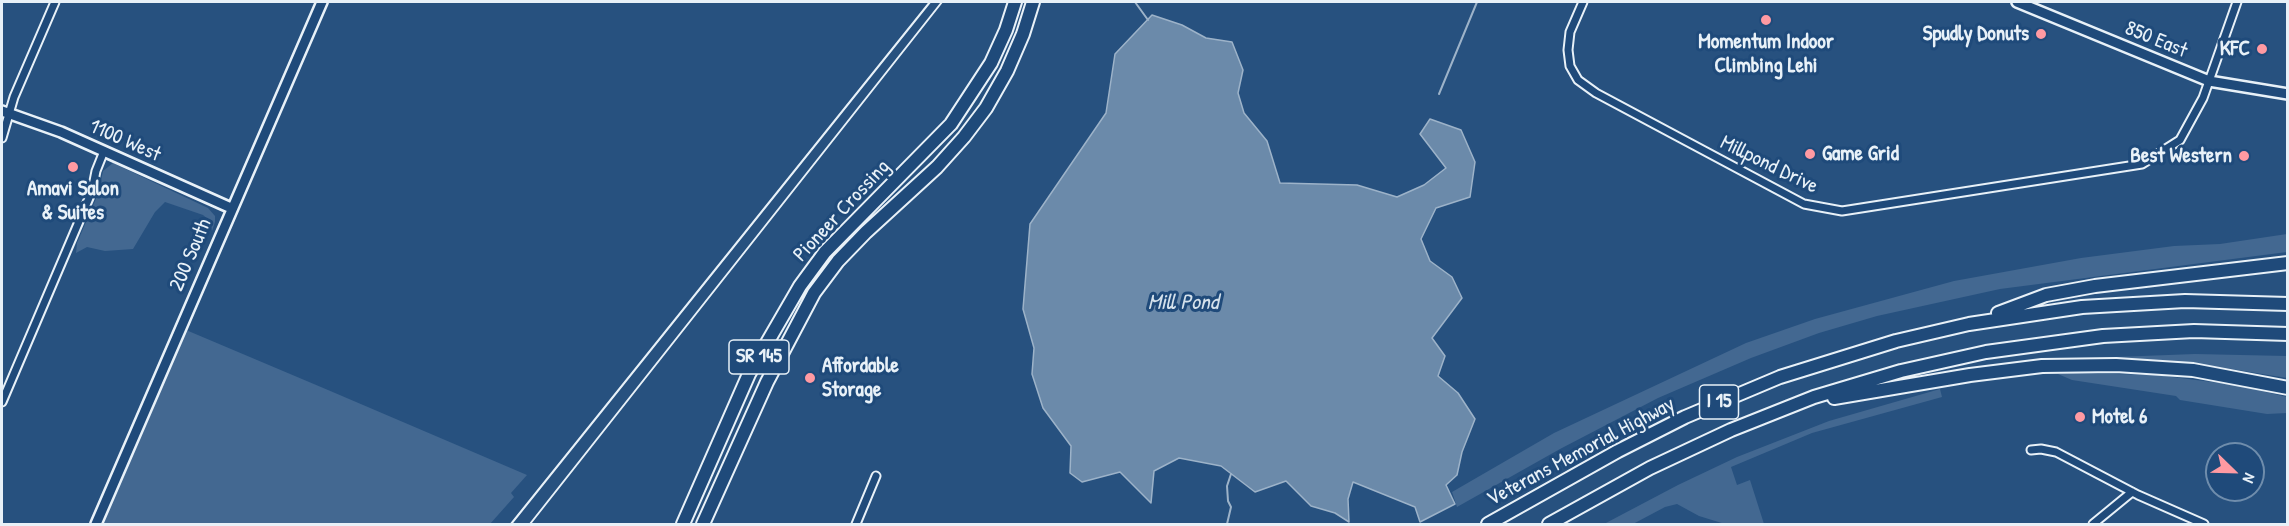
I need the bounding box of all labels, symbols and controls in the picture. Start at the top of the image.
marker: Momentum Indoor Climbing Lehi [1759,13,1773,27]
street label: 850 East [2121,16,2191,64]
place label: Spudly Donuts [1923,21,2029,47]
marker: Spudly Donuts [2034,27,2048,41]
place label: Momentum Indoor Climbing Lehi [1698,29,1834,79]
place label: KFC [2220,36,2250,62]
marker: KFC [2255,42,2269,56]
street label: 1100 West [85,114,165,168]
street label: Millpond Drive [1716,130,1822,200]
place label: Game Grid [1822,141,1899,167]
place label: Best Western [2130,143,2232,169]
marker: Game Grid [1803,147,1817,161]
marker: Best Western [2237,149,2251,163]
street label: Pioneer Crossing [788,155,896,267]
marker: Amavi Salon & Suites [66,160,80,174]
place label: Amavi Salon & Suites [27,176,119,226]
street label: 200 South [165,215,217,295]
water label: Mill Pond [1148,290,1218,316]
road number: SR 145 [729,340,789,374]
place label: Affordable Storage [822,353,899,403]
marker: Affordable Storage [803,371,817,385]
road number: I 15 [1700,385,1738,419]
street label: Veterans Memorial Highway [1483,392,1679,512]
place label: Motel 6 [2092,404,2147,430]
marker: Motel 6 [2073,410,2087,424]
north arrow [2205,442,2265,502]
text: N [2238,470,2262,486]

